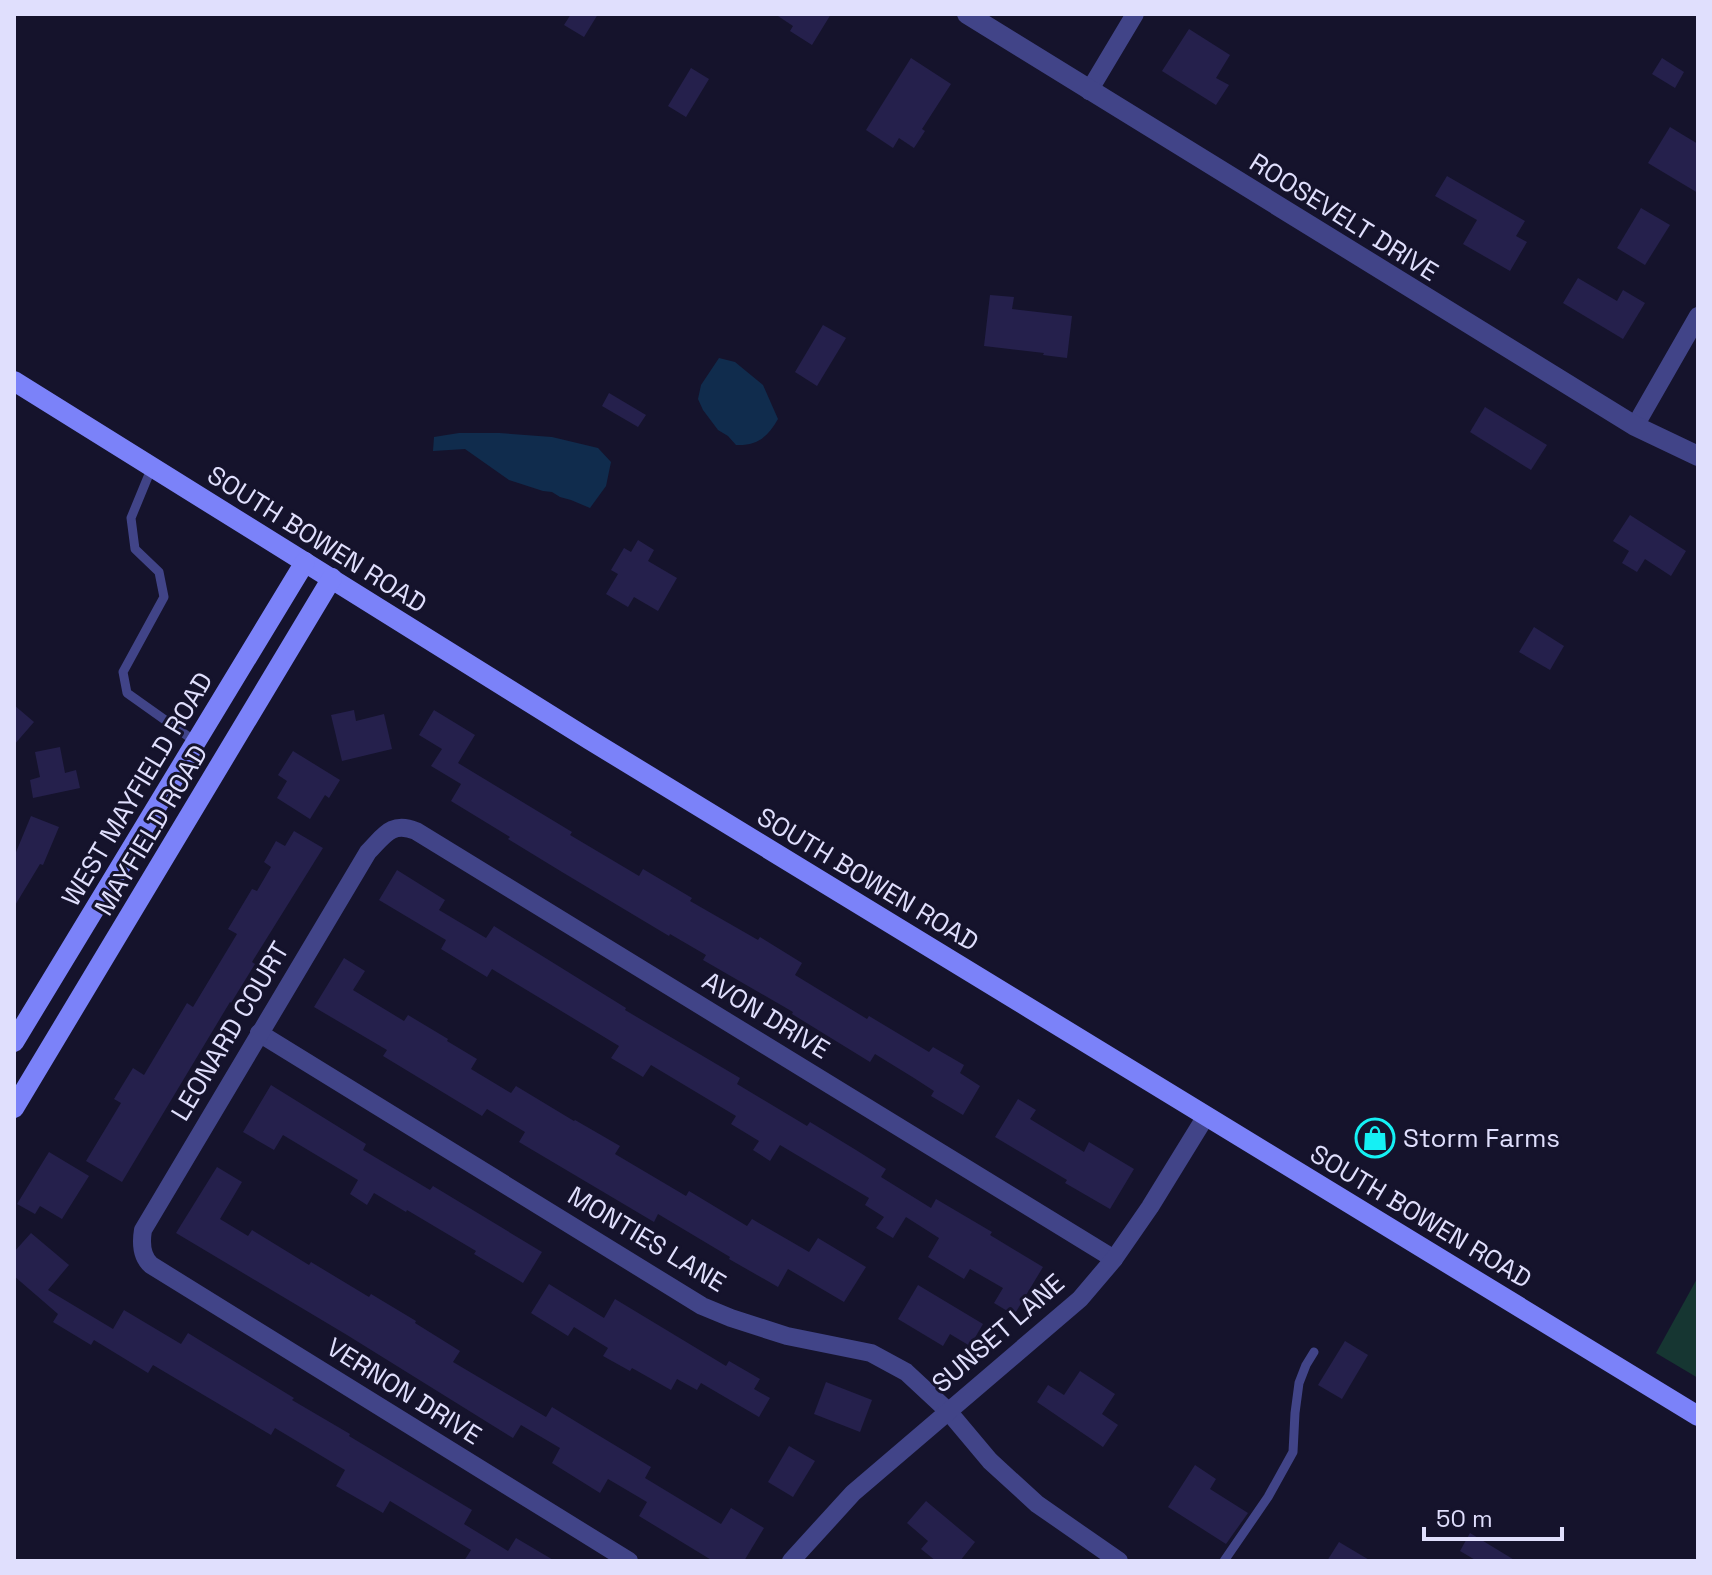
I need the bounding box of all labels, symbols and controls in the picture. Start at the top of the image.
street label: ROOSEVELT DRIVE [1243,145,1445,289]
street label: SOUTH BOWEN ROAD [201,458,433,620]
street label: WEST MAYFIELD ROAD [55,666,219,912]
street label: MAYFIELD ROAD [88,739,214,921]
street label: SOUTH BOWEN ROAD [751,799,985,959]
street label: LEONARD COURT [163,935,297,1127]
street label: AVON DRIVE [696,964,836,1066]
shop icon: Storm Farms [1354,1117,1396,1159]
place label: Storm Farms [1403,1121,1560,1155]
street label: SOUTH BOWEN ROAD [1304,1136,1538,1296]
street label: MONTIES LANE [562,1178,732,1300]
street label: SUNSET LANE [925,1266,1071,1400]
street label: VERNON DRIVE [320,1330,488,1452]
scale bar [1424,1491,1562,1541]
text: 50 m [1436,1503,1493,1534]

